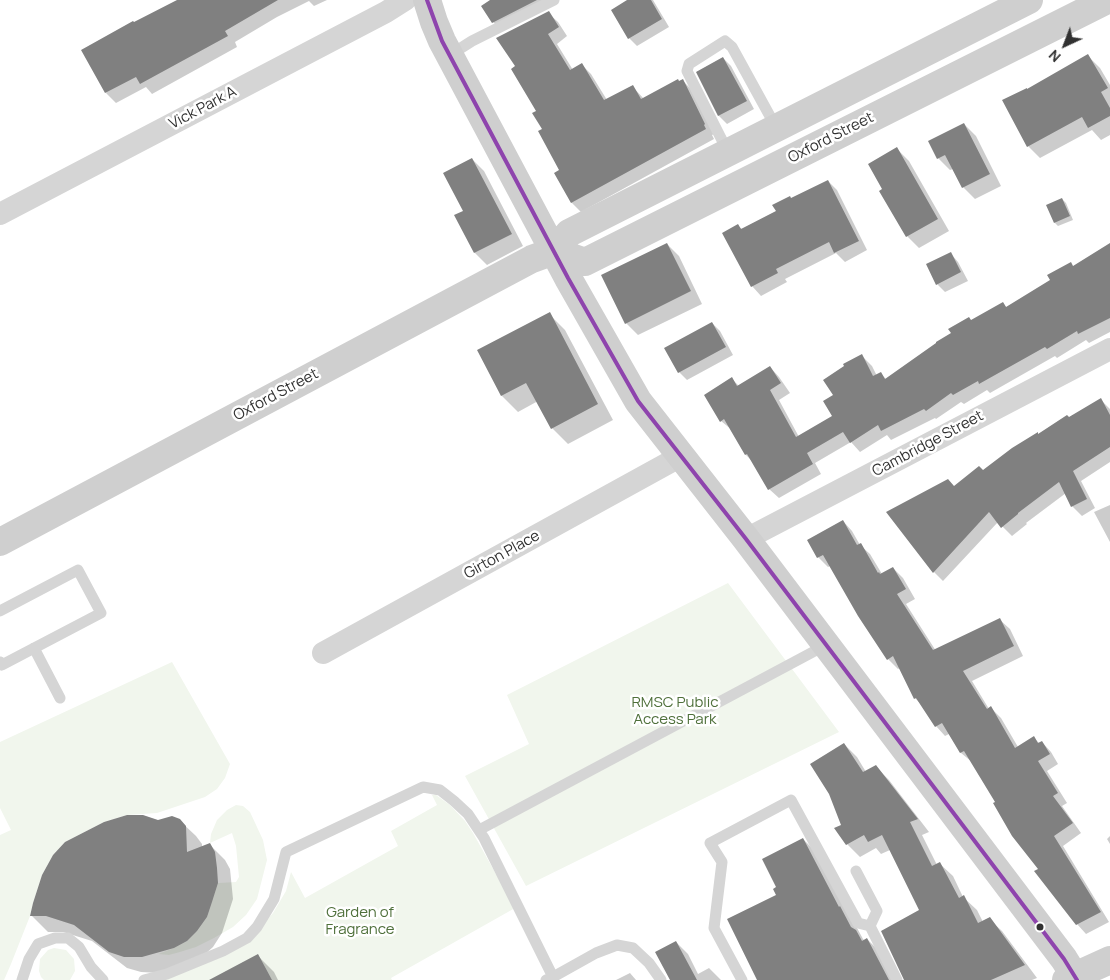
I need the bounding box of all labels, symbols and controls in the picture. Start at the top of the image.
north arrow [1040,20,1090,70]
text: N [1044,46,1065,67]
street label: Vick Park A [166,83,240,133]
street label: Oxford Street [785,109,877,167]
street label: Oxford Street [230,365,322,425]
street label: Cambridge Street [869,407,987,481]
street label: Girton Place [461,527,543,583]
park label: RMSC Public Access Park [631,694,719,729]
park label: Garden of Fragrance [325,904,395,939]
unlabelled marker [1035,922,1045,932]

